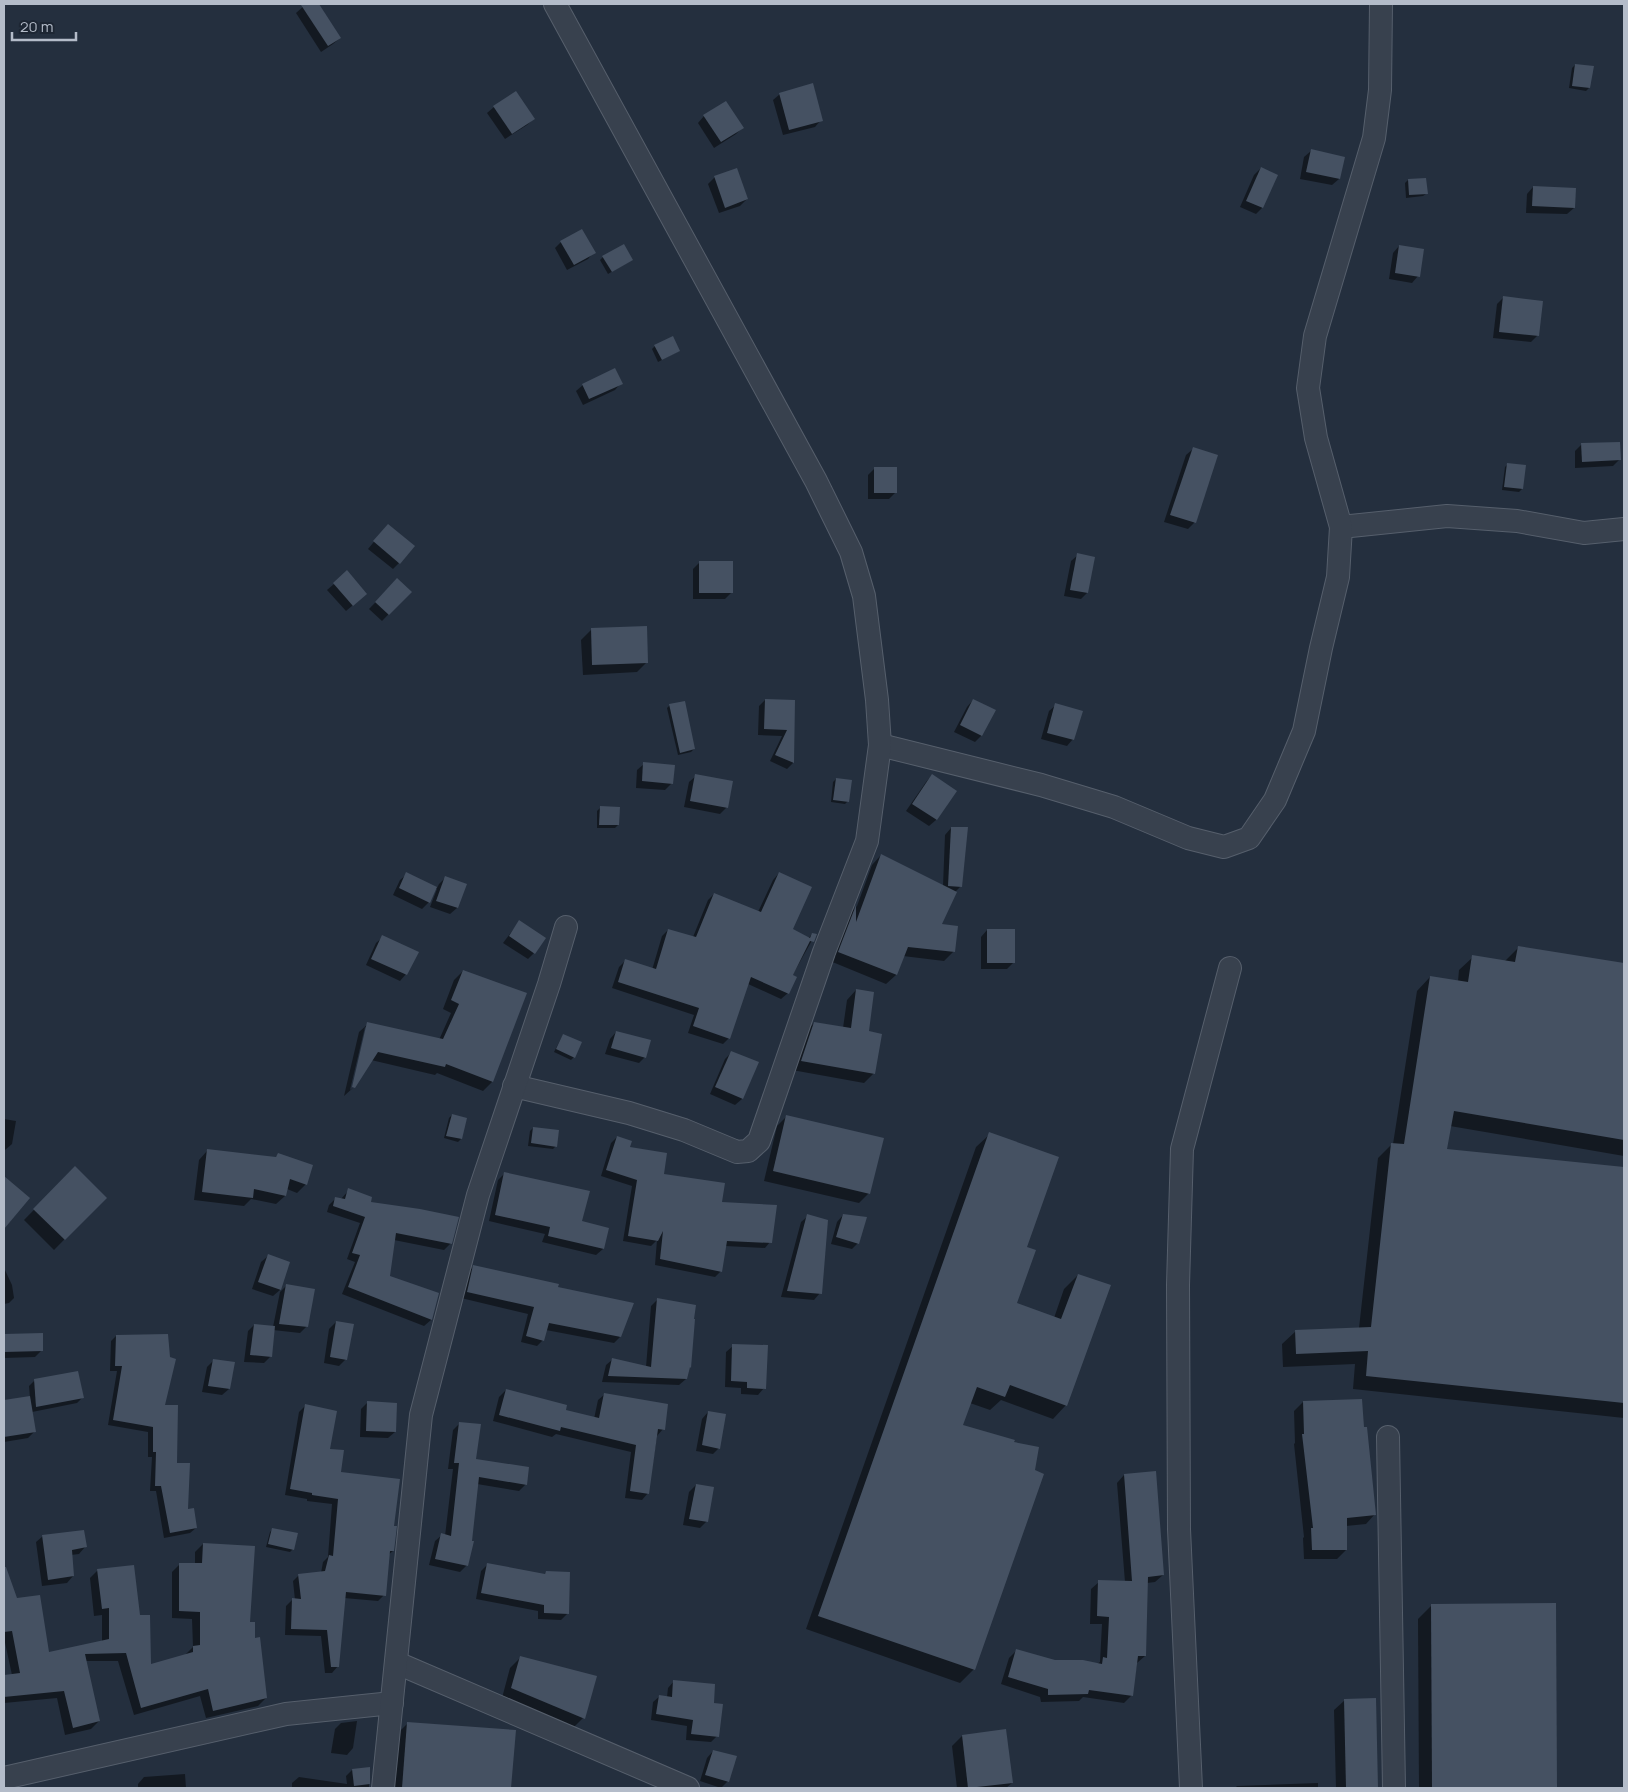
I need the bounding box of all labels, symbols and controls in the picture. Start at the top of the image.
scale bar [12,10,76,42]
text: 20 m [20,16,53,37]

